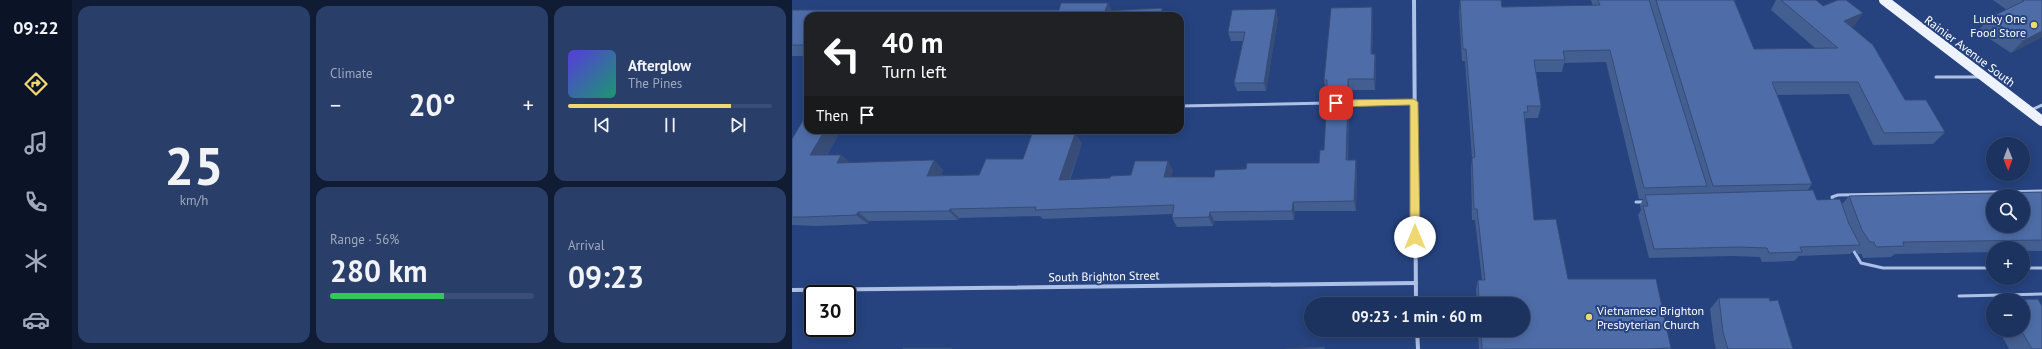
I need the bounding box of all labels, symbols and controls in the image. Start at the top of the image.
place label: Lucky One Food Store [1970,11,2026,40]
street label: Rainier Avenue South [1922,12,2018,90]
text: 09:22 [13,16,59,39]
marker: Lucky One Food Store [2029,20,2039,30]
text: 40 m [882,24,943,61]
icon: left [816,28,868,80]
text: Afterglow [628,56,691,75]
text: Turn left [882,60,947,83]
text: Climate [330,65,373,82]
icon: directions [22,70,50,98]
text: The Pines [628,75,682,92]
text: 20° [408,85,456,124]
pin [1319,86,1353,120]
text: − [330,91,341,119]
text: + [523,91,534,119]
icon: arrive [1325,92,1347,114]
icon: arrive [856,104,878,126]
text: Then [816,106,848,125]
icon: previous [591,114,613,136]
icon: pause [659,114,681,136]
icon: next [727,114,749,136]
icon: music [22,129,50,157]
text: 25 [165,132,223,199]
north arrow [1986,137,2030,181]
map controls [1986,137,2030,337]
icon: phone [22,188,50,216]
button: search [1986,189,2030,233]
text: km/h [180,192,208,209]
position arrow [1394,216,1436,258]
text: Range · 56% [330,231,399,248]
text: Arrival [568,237,604,254]
button: + [1986,241,2030,285]
icon: climate [22,247,50,275]
text: 280 km [330,251,428,290]
text: 09:23 [568,257,644,296]
street label: South Brighton Street [1048,268,1160,284]
speed limit sign: 30 [804,285,856,337]
button: − [1986,293,2030,337]
place label: Vietnamese Brighton Presbyterian Church [1596,303,1704,332]
icon: car [22,306,50,334]
text: 09:23 · 1 min · 60 m [1352,307,1482,326]
marker: Vietnamese Brighton Presbyterian Church [1584,312,1594,322]

